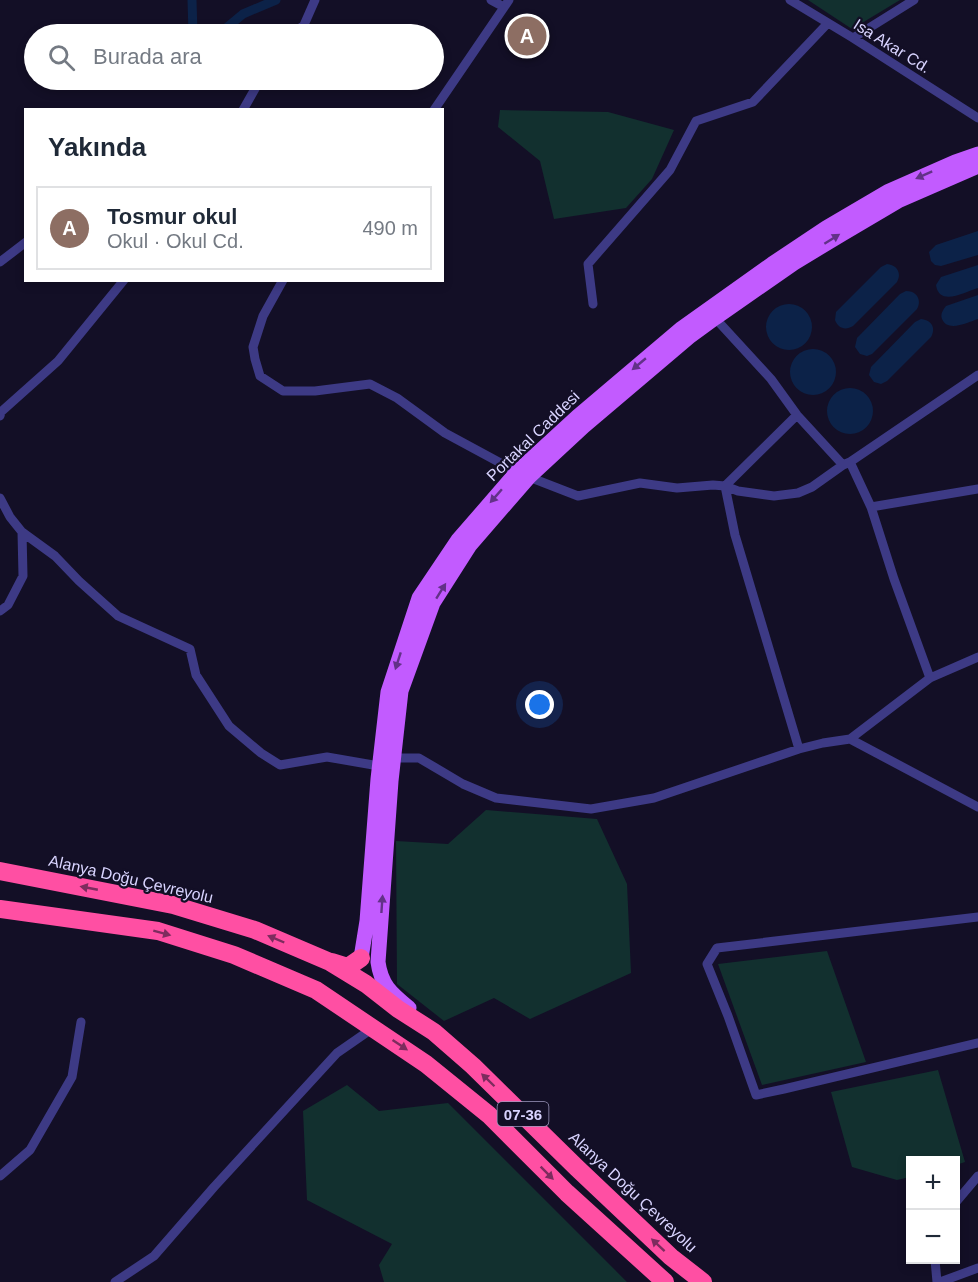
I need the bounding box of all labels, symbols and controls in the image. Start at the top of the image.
pin: A [508,14,546,58]
street label: Isa Akar Cd. [851,16,933,76]
search box [24,24,444,90]
icon: search [45,41,78,74]
text: Burada ara [93,44,202,69]
text: Yakında [48,132,146,162]
one-way arrow [915,171,932,180]
text: Tosmur okul [107,204,237,229]
text: A [62,217,77,239]
text: 490 m [362,217,418,239]
text: Okul · Okul Cd. [107,230,244,252]
one-way arrow [824,234,841,245]
one-way arrow [632,357,647,370]
street label: Portakal Caddesi [483,388,583,484]
one-way arrow [490,488,503,503]
one-way arrow [435,583,446,599]
one-way arrow [392,652,402,670]
your location [525,690,554,719]
street label: Alanya Doğu Çevreyolu [47,852,215,906]
one-way arrow [79,883,98,892]
one-way arrow [377,894,386,913]
one-way arrow [153,928,171,938]
one-way arrow [267,934,285,944]
one-way arrow [392,1040,408,1051]
one-way arrow [481,1073,495,1087]
road number: 07-36 [498,1102,548,1126]
street label: Alanya Doğu Çevreyolu [566,1128,700,1256]
map controls [906,1156,960,1264]
button: + [906,1156,960,1210]
one-way arrow [539,1165,553,1179]
button: − [906,1210,960,1264]
one-way arrow [651,1238,665,1252]

